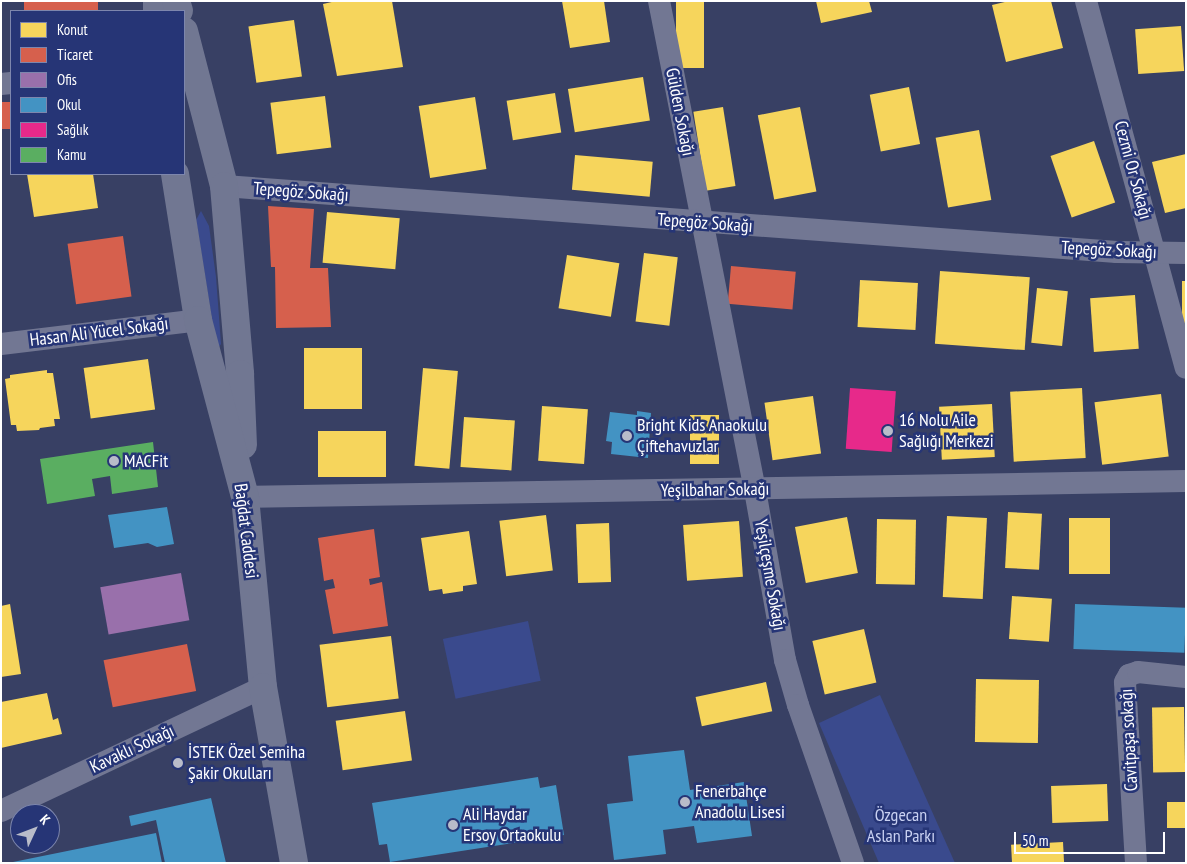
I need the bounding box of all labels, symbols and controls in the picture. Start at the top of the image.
legend [10,10,185,175]
text: Konut [57,20,88,39]
text: Ticaret [57,45,93,64]
street label: Gülden Sokağı [661,66,699,158]
text: Ofis [57,70,77,89]
text: Okul [57,95,81,114]
street label: Cezmi Or Sokağı [1110,118,1156,222]
text: Sağlık [57,120,88,139]
text: Kamu [57,145,86,164]
street label: Tepegöz Sokağı [253,178,349,206]
street label: Tepegöz Sokağı [657,209,753,237]
street label: Tepegöz Sokağı [1061,237,1157,263]
street label: Hasan Ali Yücel Sokağı [28,313,170,351]
place label: 16 Nolu Aile Sağlığı Merkezi [899,410,994,452]
place label: Bright Kids Anaokulu Çiftehavuzlar [637,415,767,458]
marker: 16 Nolu Aile Sağlığı Merkezi [881,424,895,438]
marker: Bright Kids Anaokulu Çiftehavuzlar [621,430,633,442]
place label: MACFit [124,450,168,472]
marker: MACFit [108,455,120,467]
street label: Yeşilbahar Sokağı [660,478,770,502]
street label: Bağdat Caddesi [229,482,263,580]
street label: Yeşilçeşme Sokağı [750,518,790,632]
street label: Cavitpaşa sokağı [1116,688,1142,792]
street label: Kavaklı Sokağı [87,720,177,778]
place label: İSTEK Özel Semiha Şakir Okulları [188,742,306,784]
marker: İSTEK Özel Semiha Şakir Okulları [172,757,184,769]
place label: Fenerbahçe Anadolu Lisesi [695,781,785,824]
marker: Fenerbahçe Anadolu Lisesi [679,796,691,808]
north arrow [10,804,60,854]
place label: Ali Haydar Ersoy Ortaokulu [463,804,562,846]
park label: Özgecan Aslan Parkı [867,805,935,848]
text: K [36,811,54,828]
marker: Ali Haydar Ersoy Ortaokulu [447,819,459,831]
scale bar [1017,822,1168,854]
text: 50 m [1022,831,1048,850]

